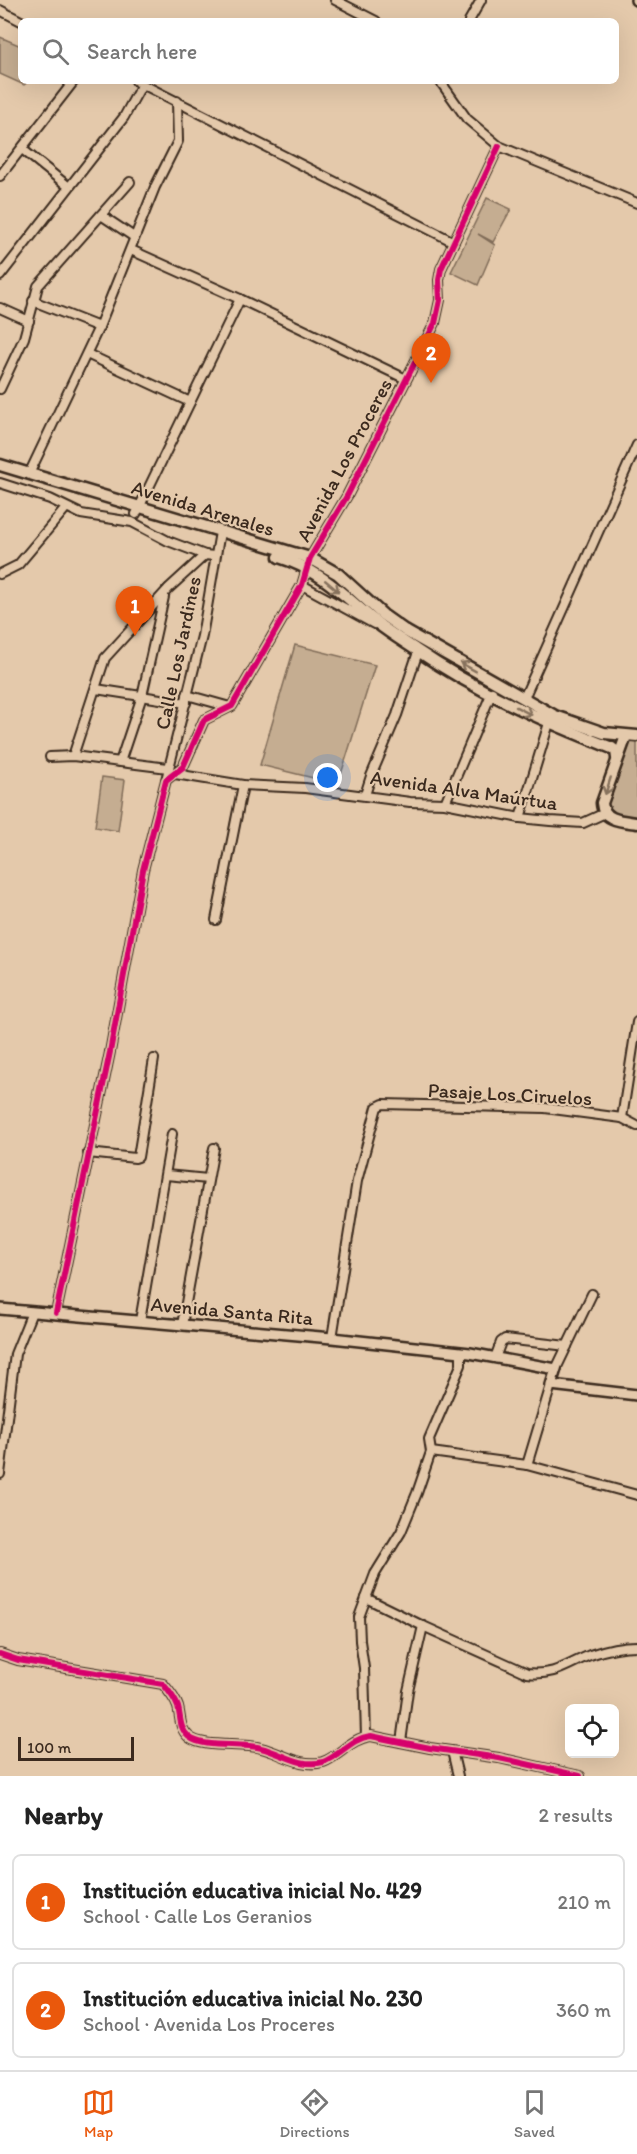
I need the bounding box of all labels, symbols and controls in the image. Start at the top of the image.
search box [18,18,619,84]
icon: search [39,35,72,68]
text: Search here [87,38,197,65]
pin: 2 [412,334,450,383]
street label: Avenida Los Proceres [291,374,397,546]
street label: Avenida Arenales [129,475,277,541]
street label: Calle Los Jardines [150,574,206,732]
one-way arrow [324,579,340,592]
pin: 1 [116,586,154,636]
one-way arrow [460,661,478,672]
one-way arrow [515,705,532,717]
your location [313,763,342,792]
street label: Avenida Alva Maúrtua [369,765,560,815]
one-way arrow [601,776,612,795]
street label: Pasaje Los Ciruelos [427,1078,593,1110]
street label: Avenida Santa Rita [150,1292,315,1330]
map controls [565,1704,619,1758]
button: locate [565,1704,619,1758]
scale bar [18,1734,134,1762]
text: 100 m [27,1738,71,1757]
text: Nearby [24,1799,103,1831]
text: 2 results [539,1803,613,1827]
text: Institución educativa inicial No. 429 [83,1877,422,1904]
text: 1 [41,1890,50,1914]
text: 210 m [558,1890,611,1914]
text: School · Calle Los Geranios [83,1904,312,1928]
text: Institución educativa inicial No. 230 [83,1985,423,2012]
text: 2 [40,1998,51,2022]
text: 360 m [556,1998,611,2022]
text: School · Avenida Los Proceres [83,2012,335,2036]
tab: Map [82,2086,115,2141]
tab: Directions [279,2086,350,2141]
tab: Saved [514,2086,555,2141]

